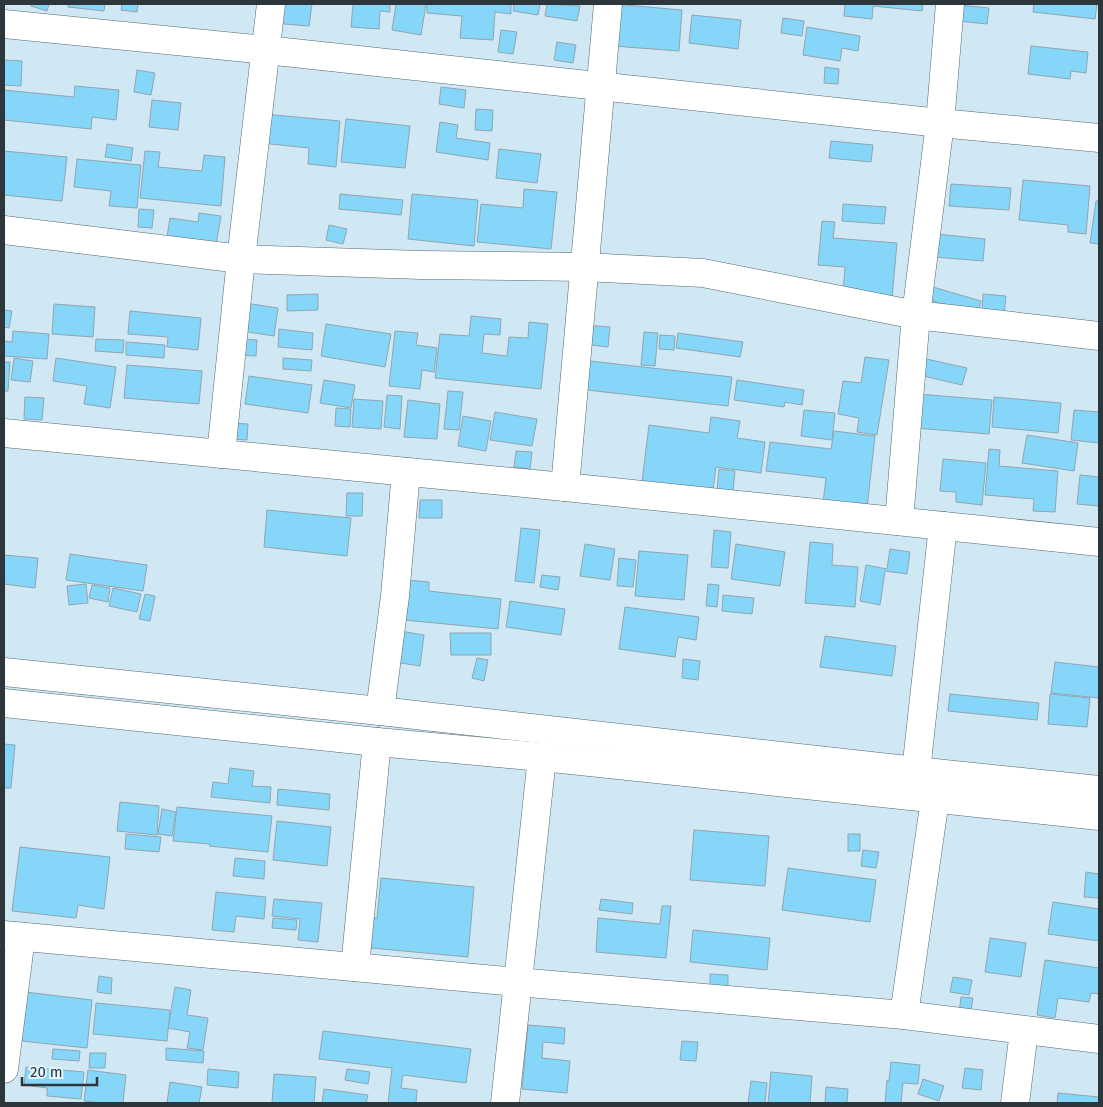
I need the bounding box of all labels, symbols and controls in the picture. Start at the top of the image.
scale bar [22,1054,98,1086]
text: 20 m [30,1063,63,1081]

